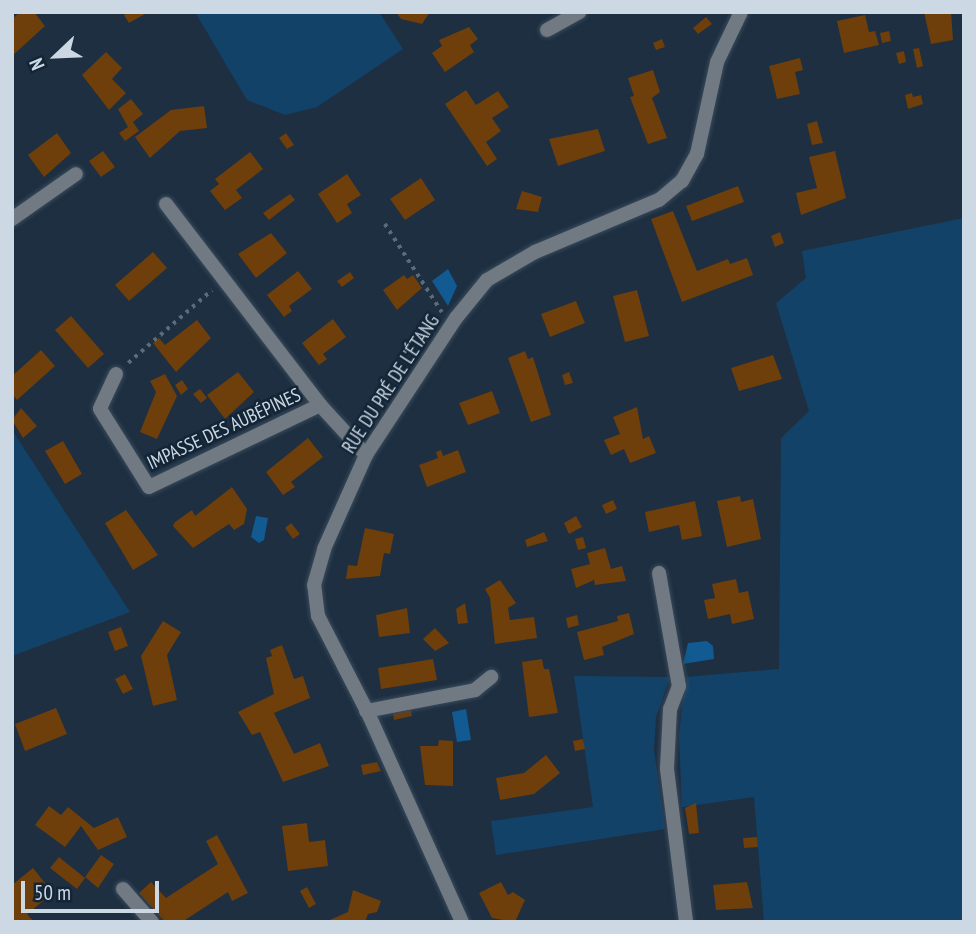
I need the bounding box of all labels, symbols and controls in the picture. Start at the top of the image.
north arrow [21,21,91,91]
text: N [24,55,50,74]
street label: RUE DU PRÉ DE L'ÉTANG [338,310,444,458]
street label: IMPASSE DES AUBÉPINES [143,383,305,475]
scale bar [24,867,163,911]
text: 50 m [34,879,71,906]

